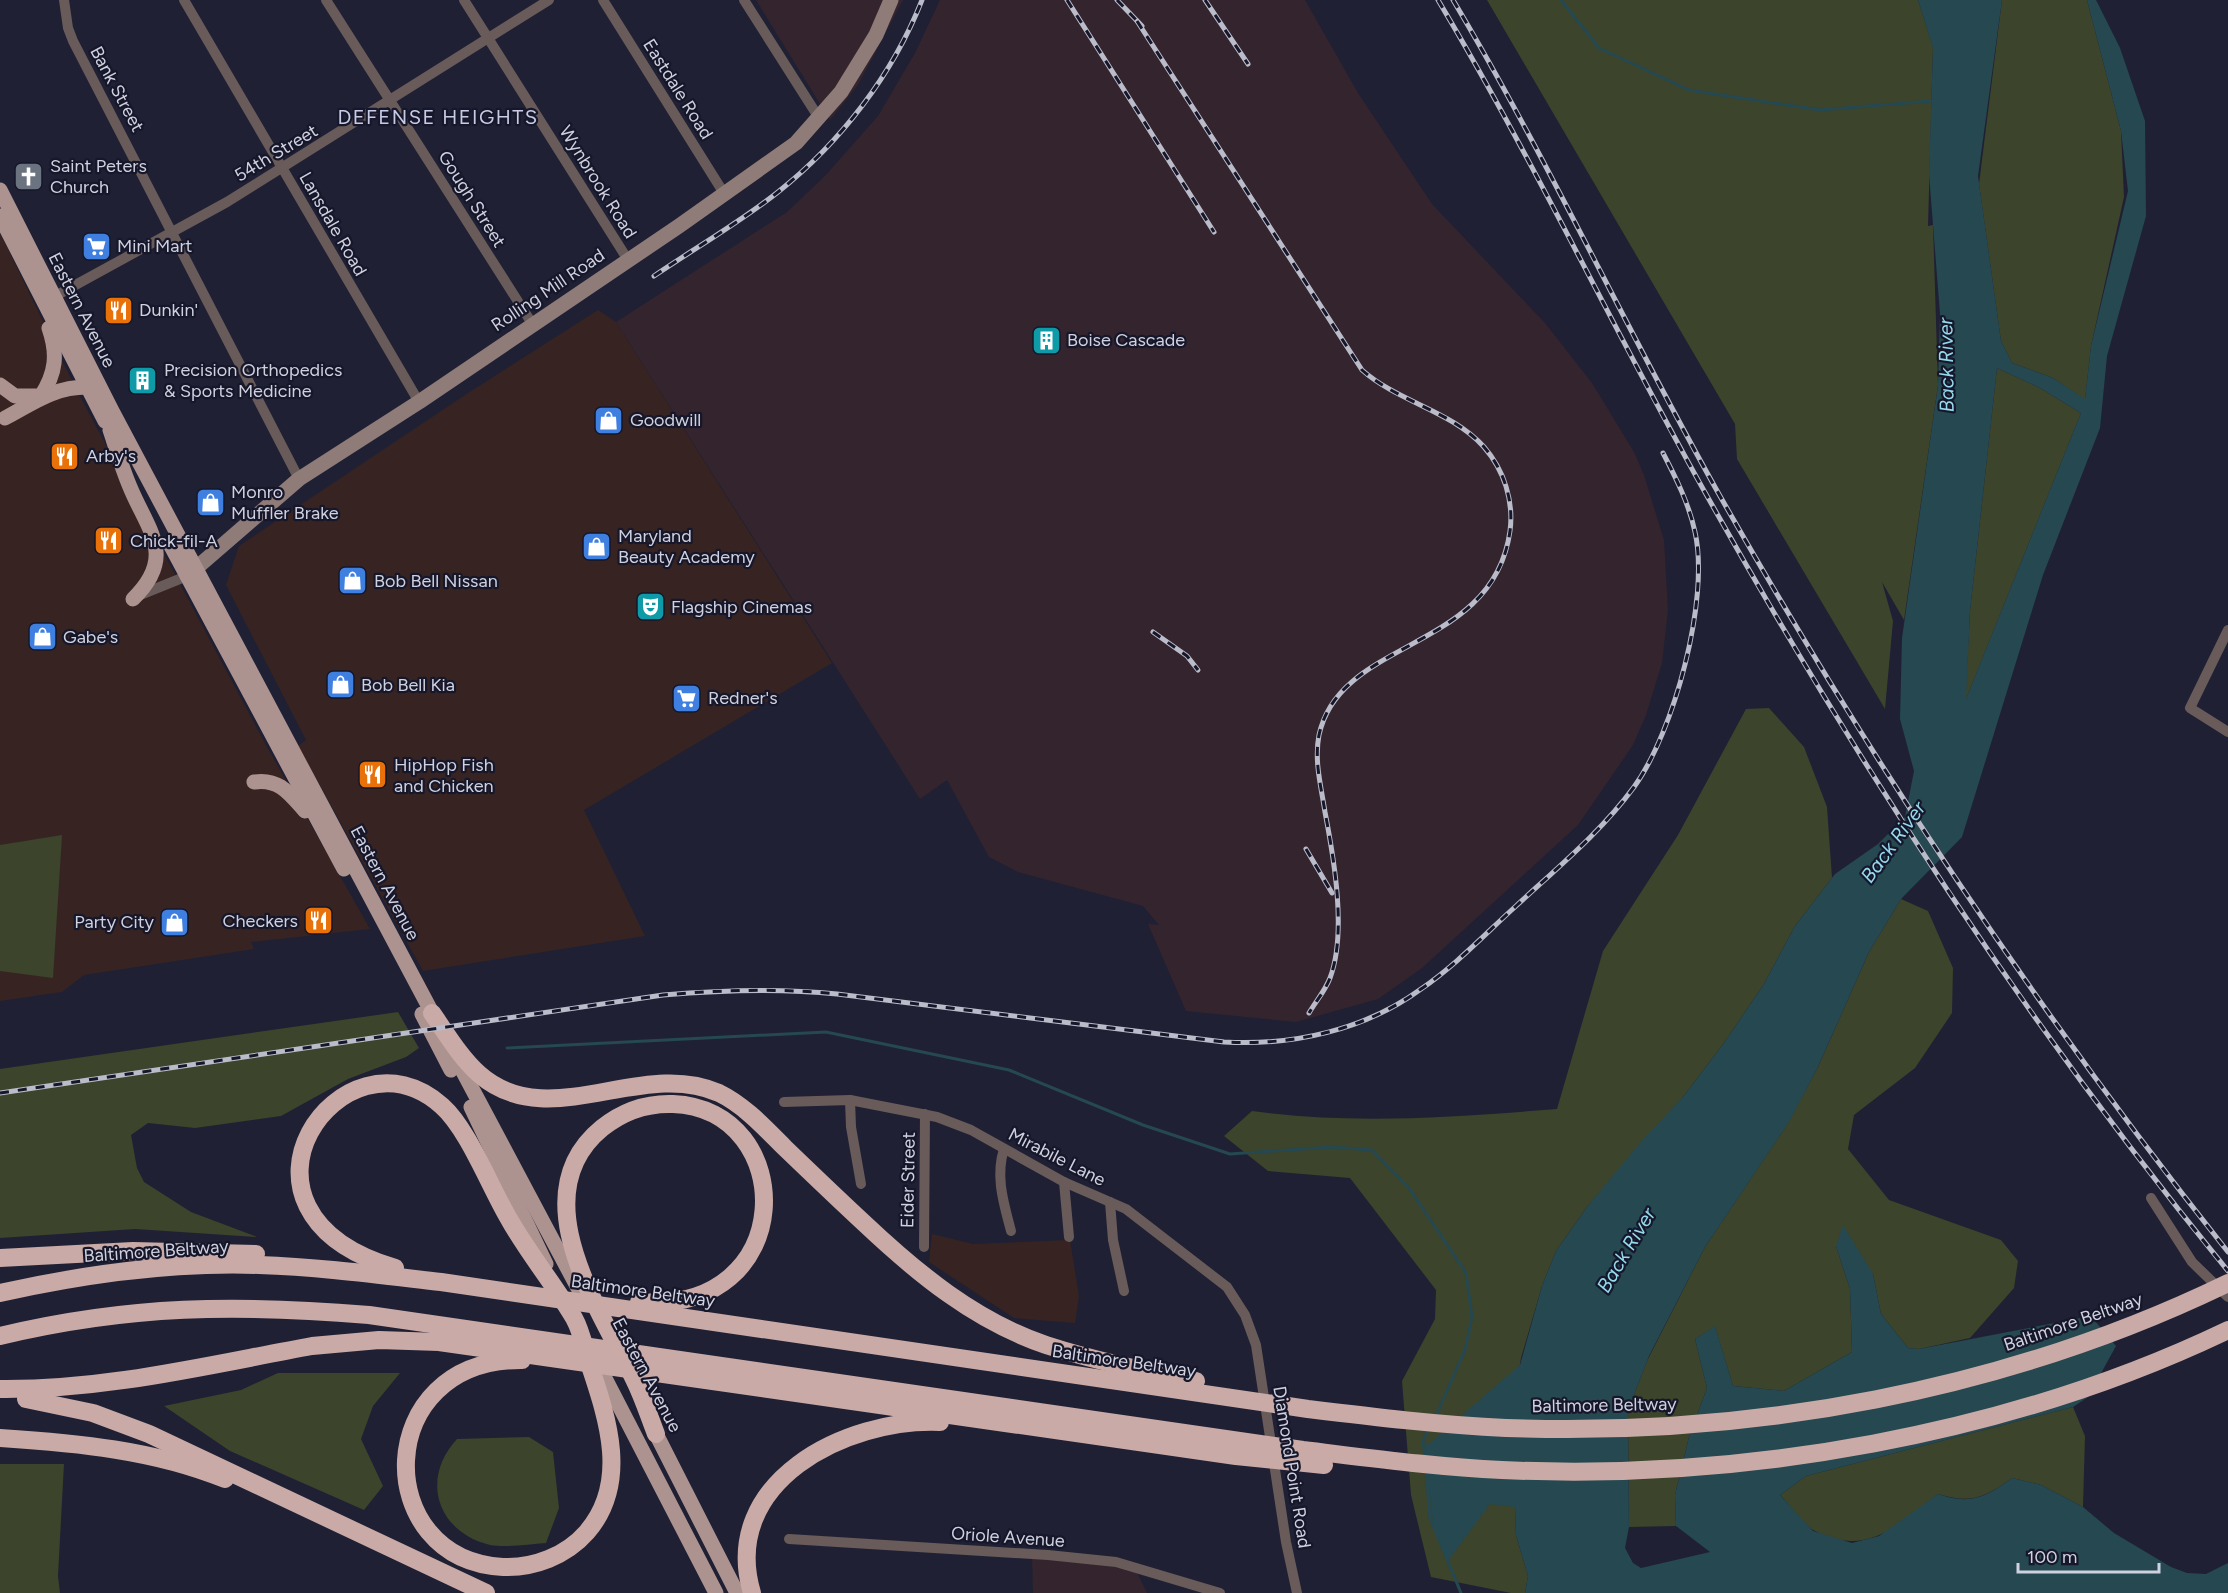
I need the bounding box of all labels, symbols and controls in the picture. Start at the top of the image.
street label: Eastdale Road [638,35,718,143]
street label: Bank Street [85,42,149,136]
district label: DEFENSE HEIGHTS [337,105,539,129]
street label: 54th Street [230,119,322,186]
street label: Wynbrook Road [555,122,641,242]
street label: Gough Street [434,147,510,251]
place label: Saint Peters Church [50,155,147,198]
church icon: Saint Peters Church [13,160,45,192]
street label: Lansdale Road [294,168,372,280]
supermarket icon: Mini Mart [80,230,112,262]
place label: Mini Mart [117,235,193,257]
street label: Rolling Mill Road [487,244,609,336]
street label: Eastern Avenue [44,249,121,371]
restaurant icon: Dunkin' [102,294,134,326]
place label: Dunkin' [139,299,198,321]
water label: Back River [1933,316,1959,412]
building icon: Boise Cascade [1030,324,1062,356]
place label: Boise Cascade [1067,329,1185,351]
place label: Precision Orthopedics & Sports Medicine [164,359,342,402]
building icon: Precision Orthopedics & Sports Medicine [127,364,159,396]
shop icon: Goodwill [593,404,625,436]
place label: Goodwill [630,409,701,431]
restaurant icon: Arby's [49,440,81,472]
place label: Arby's [86,445,136,467]
place label: Monro Muffler Brake [231,481,339,524]
shop icon: Monro Muffler Brake [194,486,226,518]
restaurant icon: Chick-fil-A [93,525,125,557]
place label: Maryland Beauty Academy [618,525,755,568]
place label: Chick-fil-A [130,530,218,552]
shop icon: Maryland Beauty Academy [581,530,613,562]
shop icon: Bob Bell Nissan [337,565,369,597]
place label: Bob Bell Nissan [374,570,498,592]
theatre icon: Flagship Cinemas [634,591,666,623]
place label: Flagship Cinemas [671,596,812,618]
shop icon: Gabe's [26,621,58,653]
place label: Gabe's [63,626,118,648]
shop icon: Bob Bell Kia [324,669,356,701]
place label: Bob Bell Kia [361,674,455,696]
supermarket icon: Redner's [671,682,703,714]
place label: Redner's [708,687,778,709]
place label: HipHop Fish and Chicken [394,754,494,797]
restaurant icon: HipHop Fish and Chicken [357,759,389,791]
water label: Back River [1855,796,1931,887]
street label: Eastern Avenue [346,822,424,944]
restaurant icon: Checkers [303,905,335,937]
shop icon: Party City [159,906,191,938]
place label: Checkers [223,910,298,932]
place label: Party City [74,911,155,933]
street label: Mirabile Lane [1005,1123,1109,1191]
street label: Eider Street [896,1132,920,1228]
water label: Back River [1591,1202,1661,1297]
street label: Baltimore Beltway [83,1235,230,1267]
street label: Baltimore Beltway [570,1270,717,1312]
street label: Baltimore Beltway [2001,1288,2146,1356]
street label: Eastern Avenue [608,1314,686,1436]
street label: Baltimore Beltway [1051,1340,1198,1382]
street label: Diamond Point Road [1268,1384,1316,1550]
street label: Baltimore Beltway [1531,1393,1677,1417]
street label: Oriole Avenue [950,1522,1066,1552]
scale bar [2018,1536,2159,1574]
text: 100 m [2027,1546,2077,1568]

